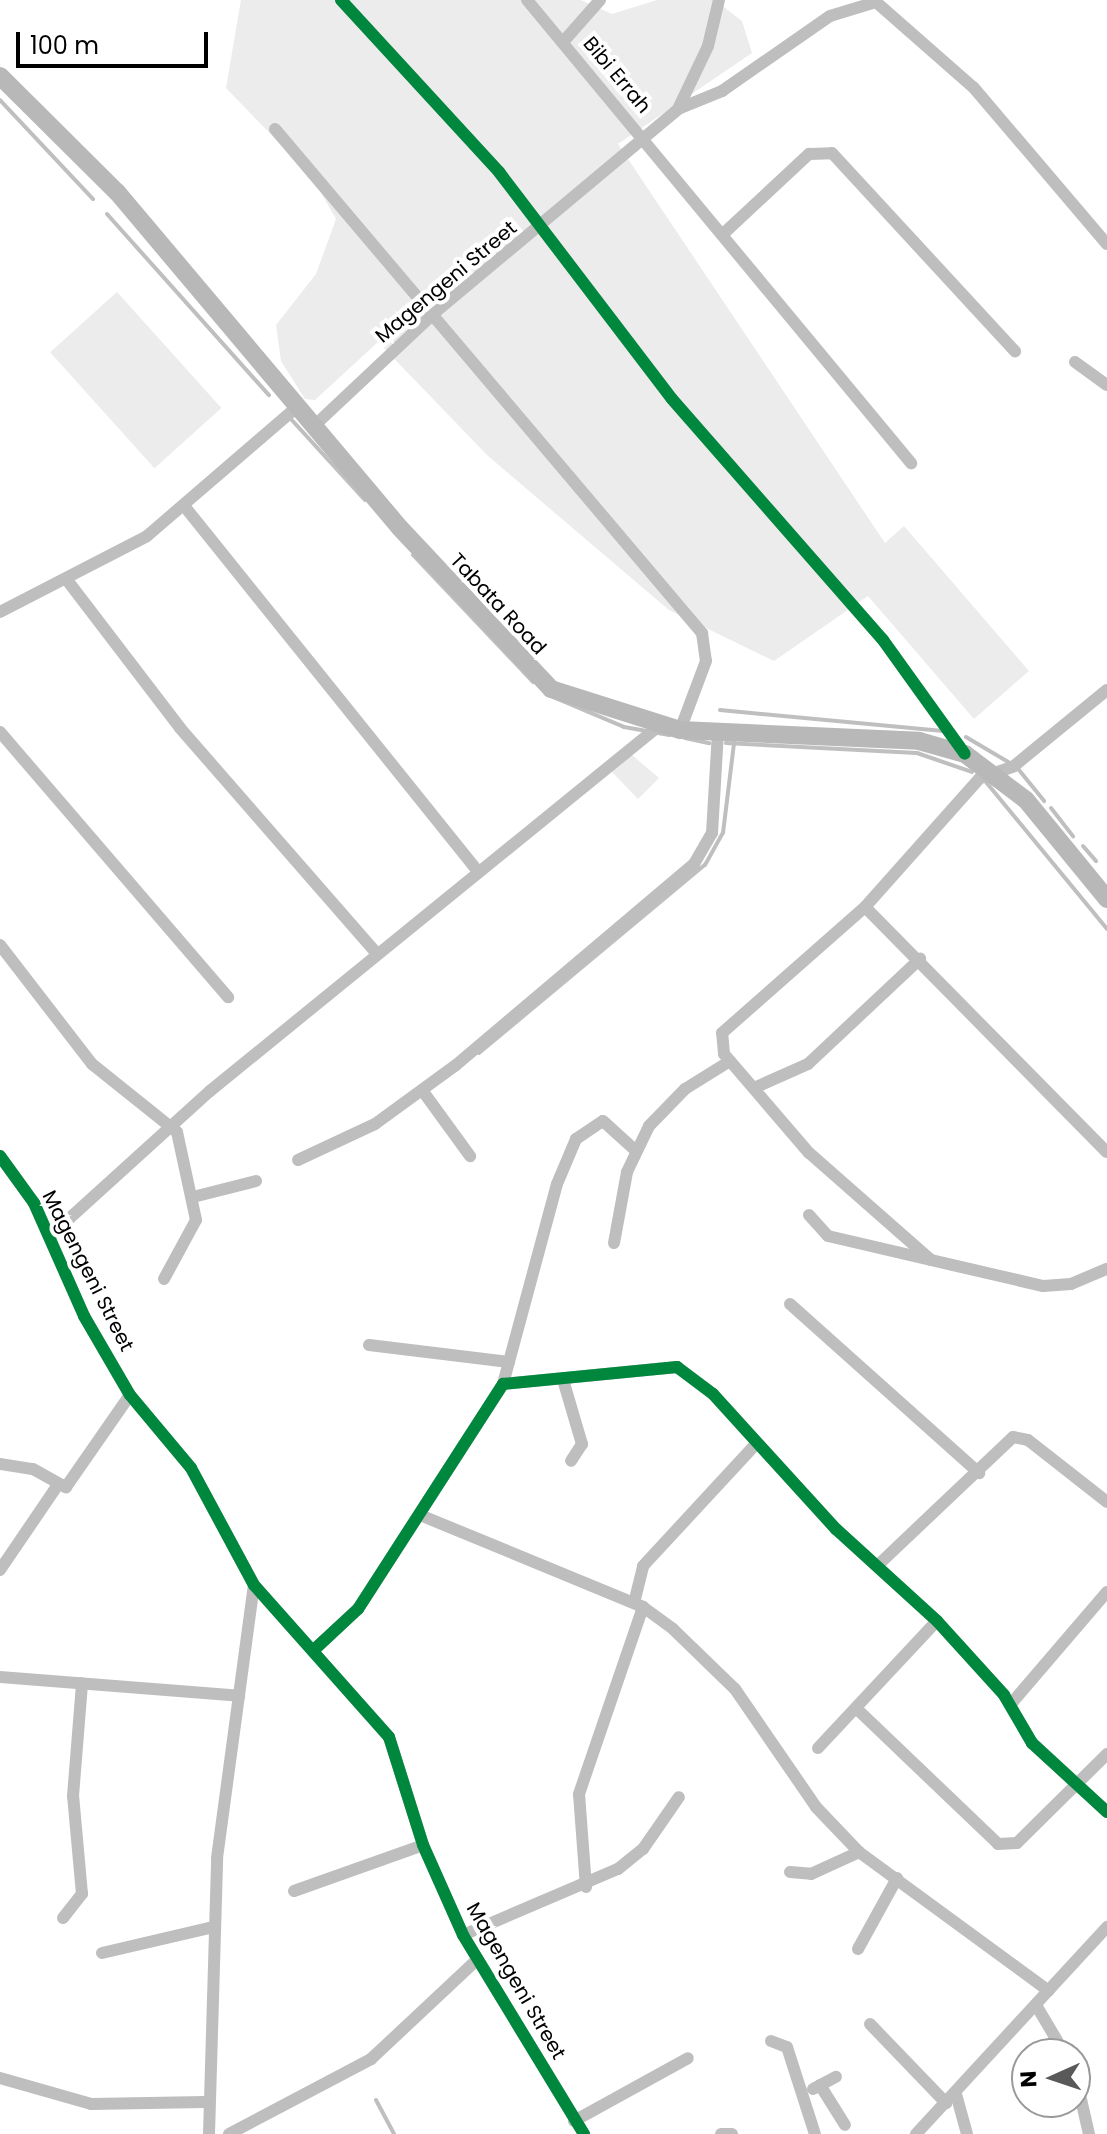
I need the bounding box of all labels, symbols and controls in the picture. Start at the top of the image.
scale bar [20,16,212,66]
text: 100 m [30,29,99,62]
street label: Bibi Errah [578,32,656,118]
street label: Magengeni Street [370,216,522,348]
street label: Tabata Road [445,548,551,660]
street label: Magengeni Street [37,1187,139,1355]
street label: Magengeni Street [461,1898,571,2064]
north arrow [1011,2038,1091,2118]
text: N [1013,2070,1044,2088]

